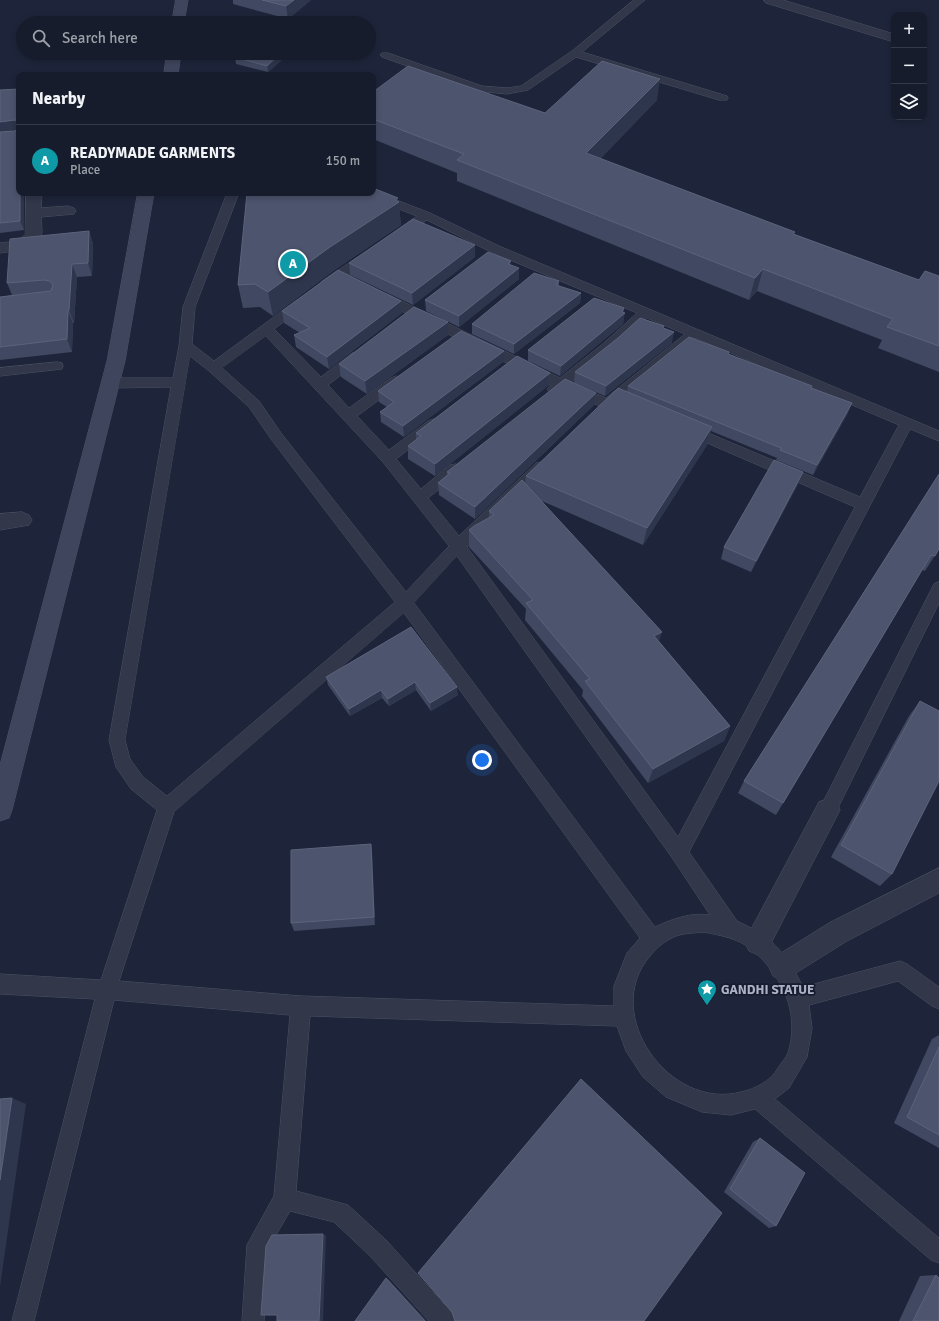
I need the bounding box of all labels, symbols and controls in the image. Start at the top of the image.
map controls [891,12,927,120]
button: + [891,12,927,48]
search box [16,16,376,60]
icon: search [30,27,52,49]
text: Search here [62,29,138,47]
button: − [891,48,927,84]
button: layers [891,84,927,120]
text: Nearby [32,88,85,109]
text: READYMADE GARMENTS [70,144,235,162]
text: A [41,153,49,169]
text: 150 m [326,153,360,169]
text: Place [70,162,100,178]
pin: A [280,249,306,279]
your location [472,750,492,770]
place icon: GANDHI STATUE [696,978,718,1006]
place label: GANDHI STATUE [721,982,815,998]

